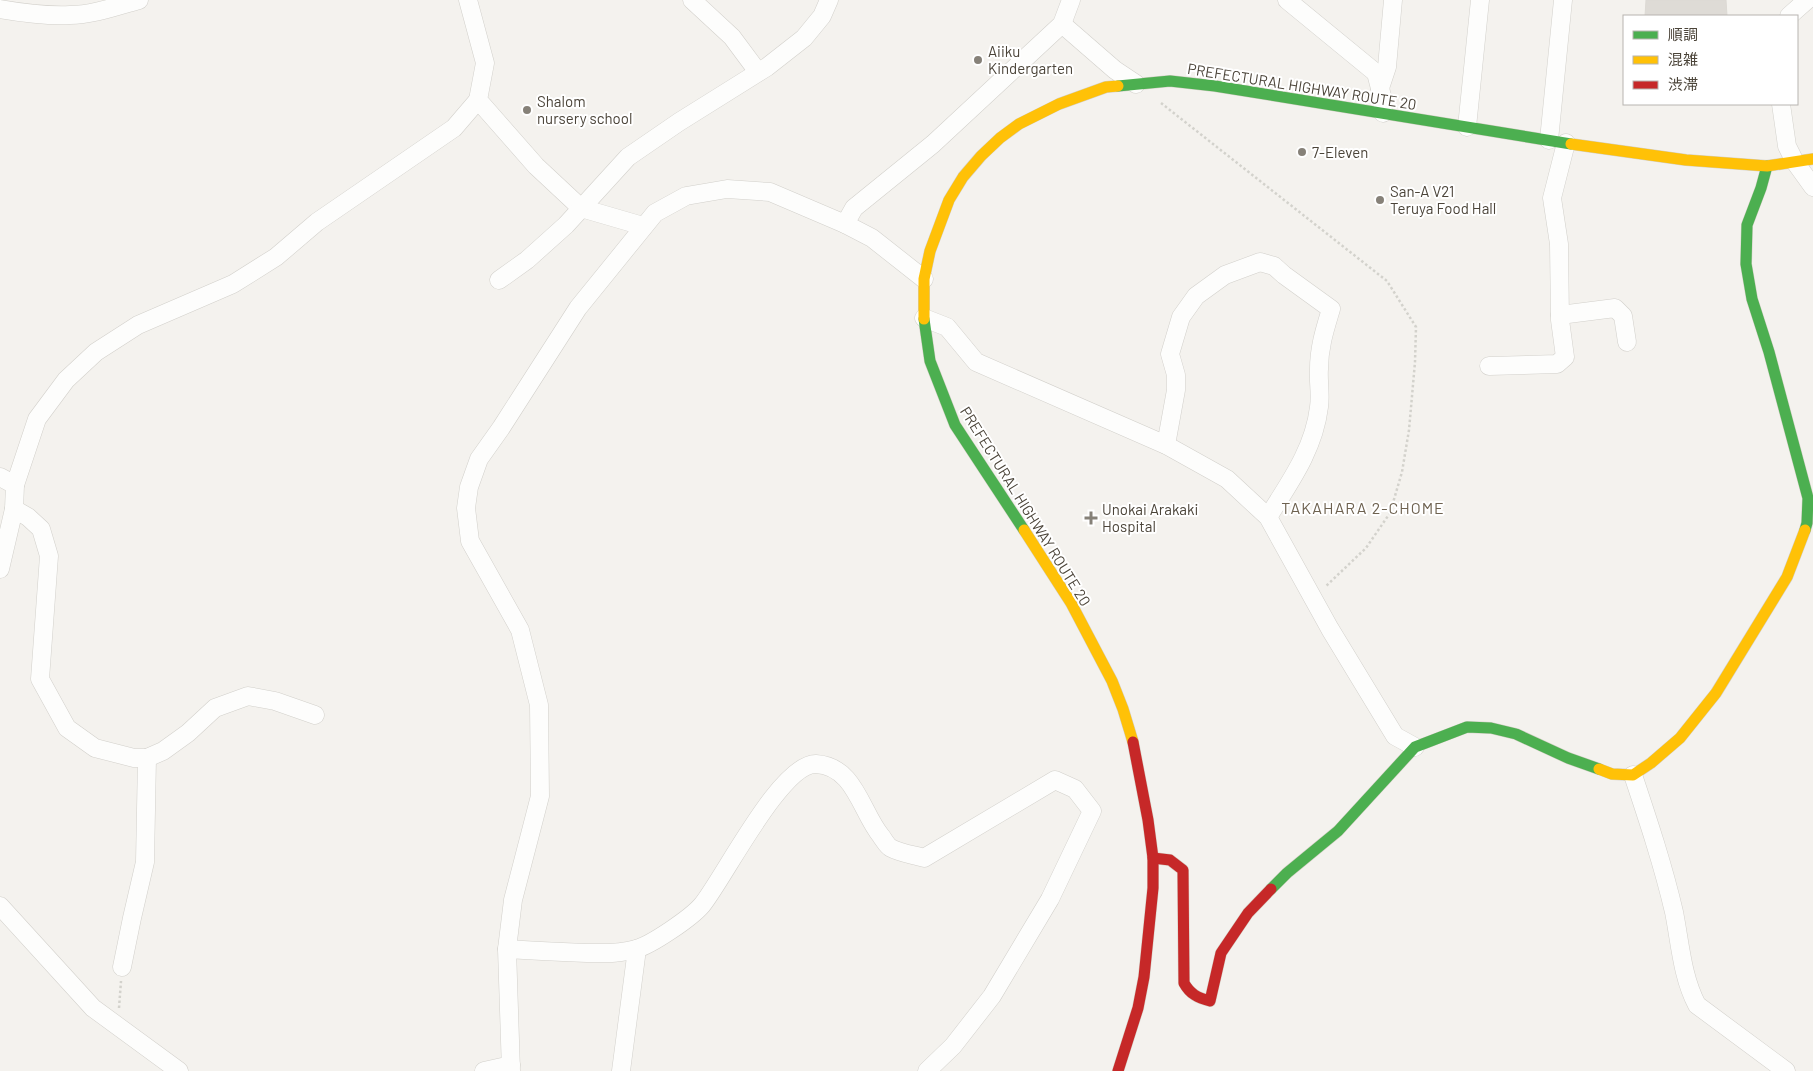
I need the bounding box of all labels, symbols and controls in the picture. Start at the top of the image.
legend [1623,15,1798,105]
text: 順調 [1668,25,1698,43]
place label: Aiiku Kindergarten [988,42,1073,77]
text: 混雑 [1668,50,1698,68]
marker: Aiiku Kindergarten [972,54,984,66]
street label: PREFECTURAL HIGHWAY ROUTE 20 [1186,59,1418,113]
text: 渋滞 [1668,75,1698,93]
place label: Shalom nursery school [537,92,632,127]
marker: Shalom nursery school [521,104,533,116]
place label: 7-Eleven [1312,143,1368,161]
marker: 7-Eleven [1296,146,1308,158]
place label: San-A V21 Teruya Food Hall [1390,182,1496,217]
marker: San-A V21 Teruya Food Hall [1374,194,1386,206]
street label: PREFECTURAL HIGHWAY ROUTE 20 [957,403,1095,609]
district label: TAKAHARA 2-CHOME [1281,498,1445,517]
place label: Unokai Arakaki Hospital [1102,500,1198,535]
marker: Unokai Arakaki Hospital [1084,511,1098,525]

